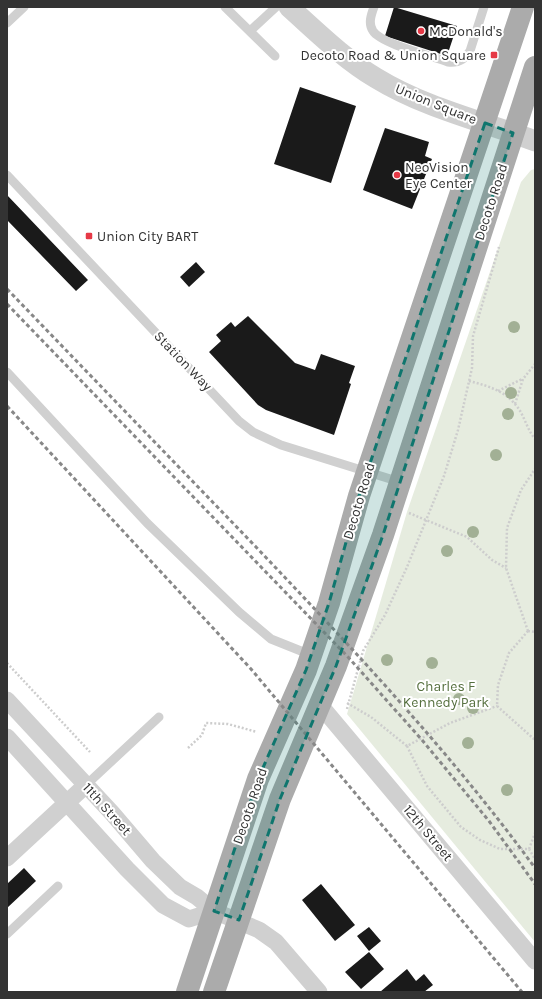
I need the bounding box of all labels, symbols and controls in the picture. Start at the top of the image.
place label: McDonald's [429,23,503,40]
marker: McDonald's [416,26,426,36]
place label: Decoto Road & Union Square [301,47,486,64]
marker: Decoto Road & Union Square [489,50,499,60]
street label: Union Square [393,80,479,128]
place label: NeoVision Eye Center [405,159,473,192]
street label: Decoto Road [471,161,511,243]
marker: NeoVision Eye Center [392,170,402,180]
place label: Union City BART [97,228,198,245]
marker: Union City BART [84,231,94,241]
street label: Station Way [150,328,216,395]
street label: Decoto Road [339,460,379,542]
park label: Charles F Kennedy Park [403,678,489,711]
street label: Decoto Road [229,766,271,846]
street label: 11th Street [79,779,135,839]
street label: 12th Street [400,801,456,865]

